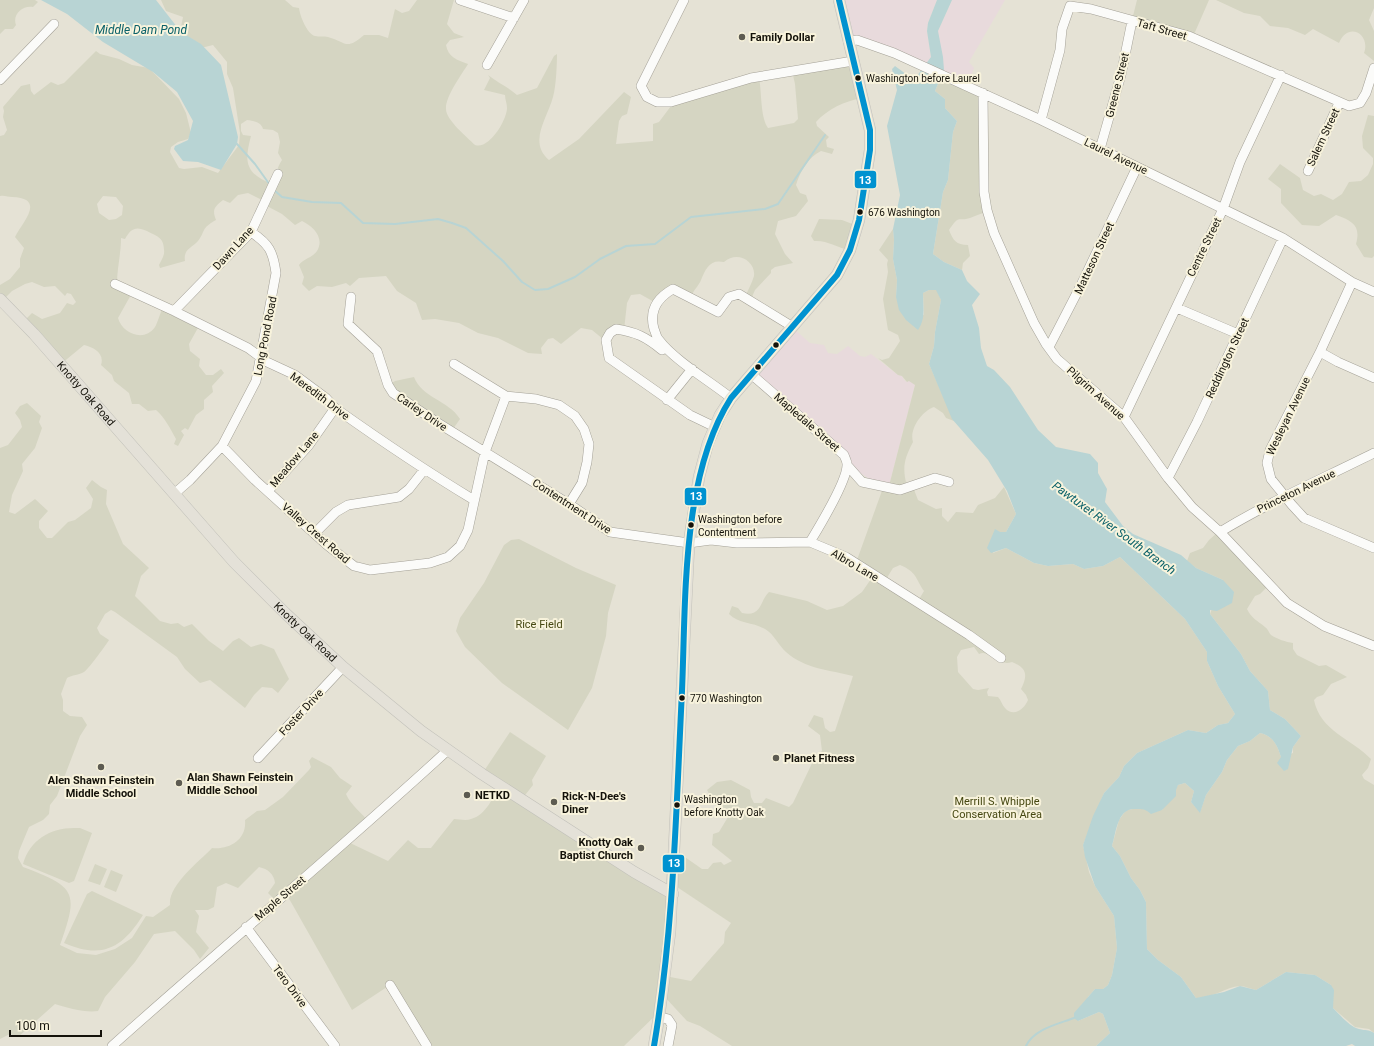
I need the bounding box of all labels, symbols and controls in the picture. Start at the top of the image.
street label: Taft Street [1135,16,1189,43]
water label: Middle Dam Pond [95,23,187,37]
place label: Family Dollar [750,31,814,44]
marker: Family Dollar [737,32,747,42]
street label: Greene Street [1103,51,1132,119]
marker: Washington before Laurel [853,73,863,83]
place label: Washington before Laurel [866,73,980,84]
street label: Salem Street [1304,106,1343,168]
street label: Laurel Avenue [1082,136,1150,177]
line badge: 13 [854,170,877,189]
text: 13 [859,174,871,187]
marker: 676 Washington [855,207,865,217]
place label: 676 Washington [868,207,940,218]
street label: Centre Street [1185,215,1224,279]
street label: Matteson Street [1072,220,1117,296]
street label: Dawn Lane [210,224,256,273]
street label: Long Pond Road [251,295,280,377]
street label: Reddington Street [1203,315,1252,401]
unlabelled marker [771,340,781,350]
street label: Knotty Oak Road [54,359,118,429]
unlabelled marker [753,362,763,372]
street label: Pilgrim Avenue [1064,364,1127,423]
street label: Meredith Drive [287,370,352,423]
street label: Wesleyan Avenue [1264,375,1313,457]
street label: Mapledale Street [771,390,842,455]
street label: Carley Drive [394,391,450,434]
street label: Meadow Lane [267,429,322,490]
street label: Princeton Avenue [1255,467,1338,516]
street label: Contentment Drive [530,476,614,537]
water label: Pawtuxet River South Branch [1050,479,1178,577]
line badge: 13 [684,487,707,506]
text: 13 [690,490,702,503]
street label: Valley Crest Road [279,500,352,566]
place label: Washington before Contentment [698,514,782,538]
marker: Washington before Contentment [686,520,696,530]
street label: Albro Lane [829,547,881,584]
street label: Knotty Oak Road [271,600,339,665]
park label: Rice Field [515,618,563,631]
street label: Foster Drive [277,686,326,738]
marker: 770 Washington [677,693,687,703]
place label: 770 Washington [690,693,762,704]
place label: Planet Fitness [784,752,855,765]
marker: Planet Fitness [771,753,781,763]
marker: Alen Shawn Feinstein Middle School [96,762,106,772]
place label: Alan Shawn Feinstein Middle School [187,771,293,797]
place label: Alen Shawn Feinstein Middle School [48,774,154,800]
marker: Alan Shawn Feinstein Middle School [174,778,184,788]
place label: NETKD [475,789,510,802]
marker: NETKD [462,790,472,800]
place label: Rick-N-Dee's Diner [562,790,626,816]
place label: Washington before Knotty Oak [684,794,765,818]
park label: Merrill S. Whipple Conservation Area [952,795,1042,821]
marker: Rick-N-Dee's Diner [549,797,559,807]
marker: Washington before Knotty Oak [672,800,682,810]
place label: Knotty Oak Baptist Church [560,836,633,862]
marker: Knotty Oak Baptist Church [636,843,646,853]
line badge: 13 [662,854,685,873]
text: 13 [668,857,680,870]
street label: Maple Street [252,873,309,923]
street label: Tero Drive [270,963,310,1010]
scale bar [10,1012,101,1038]
text: 100 m [16,1019,50,1033]

